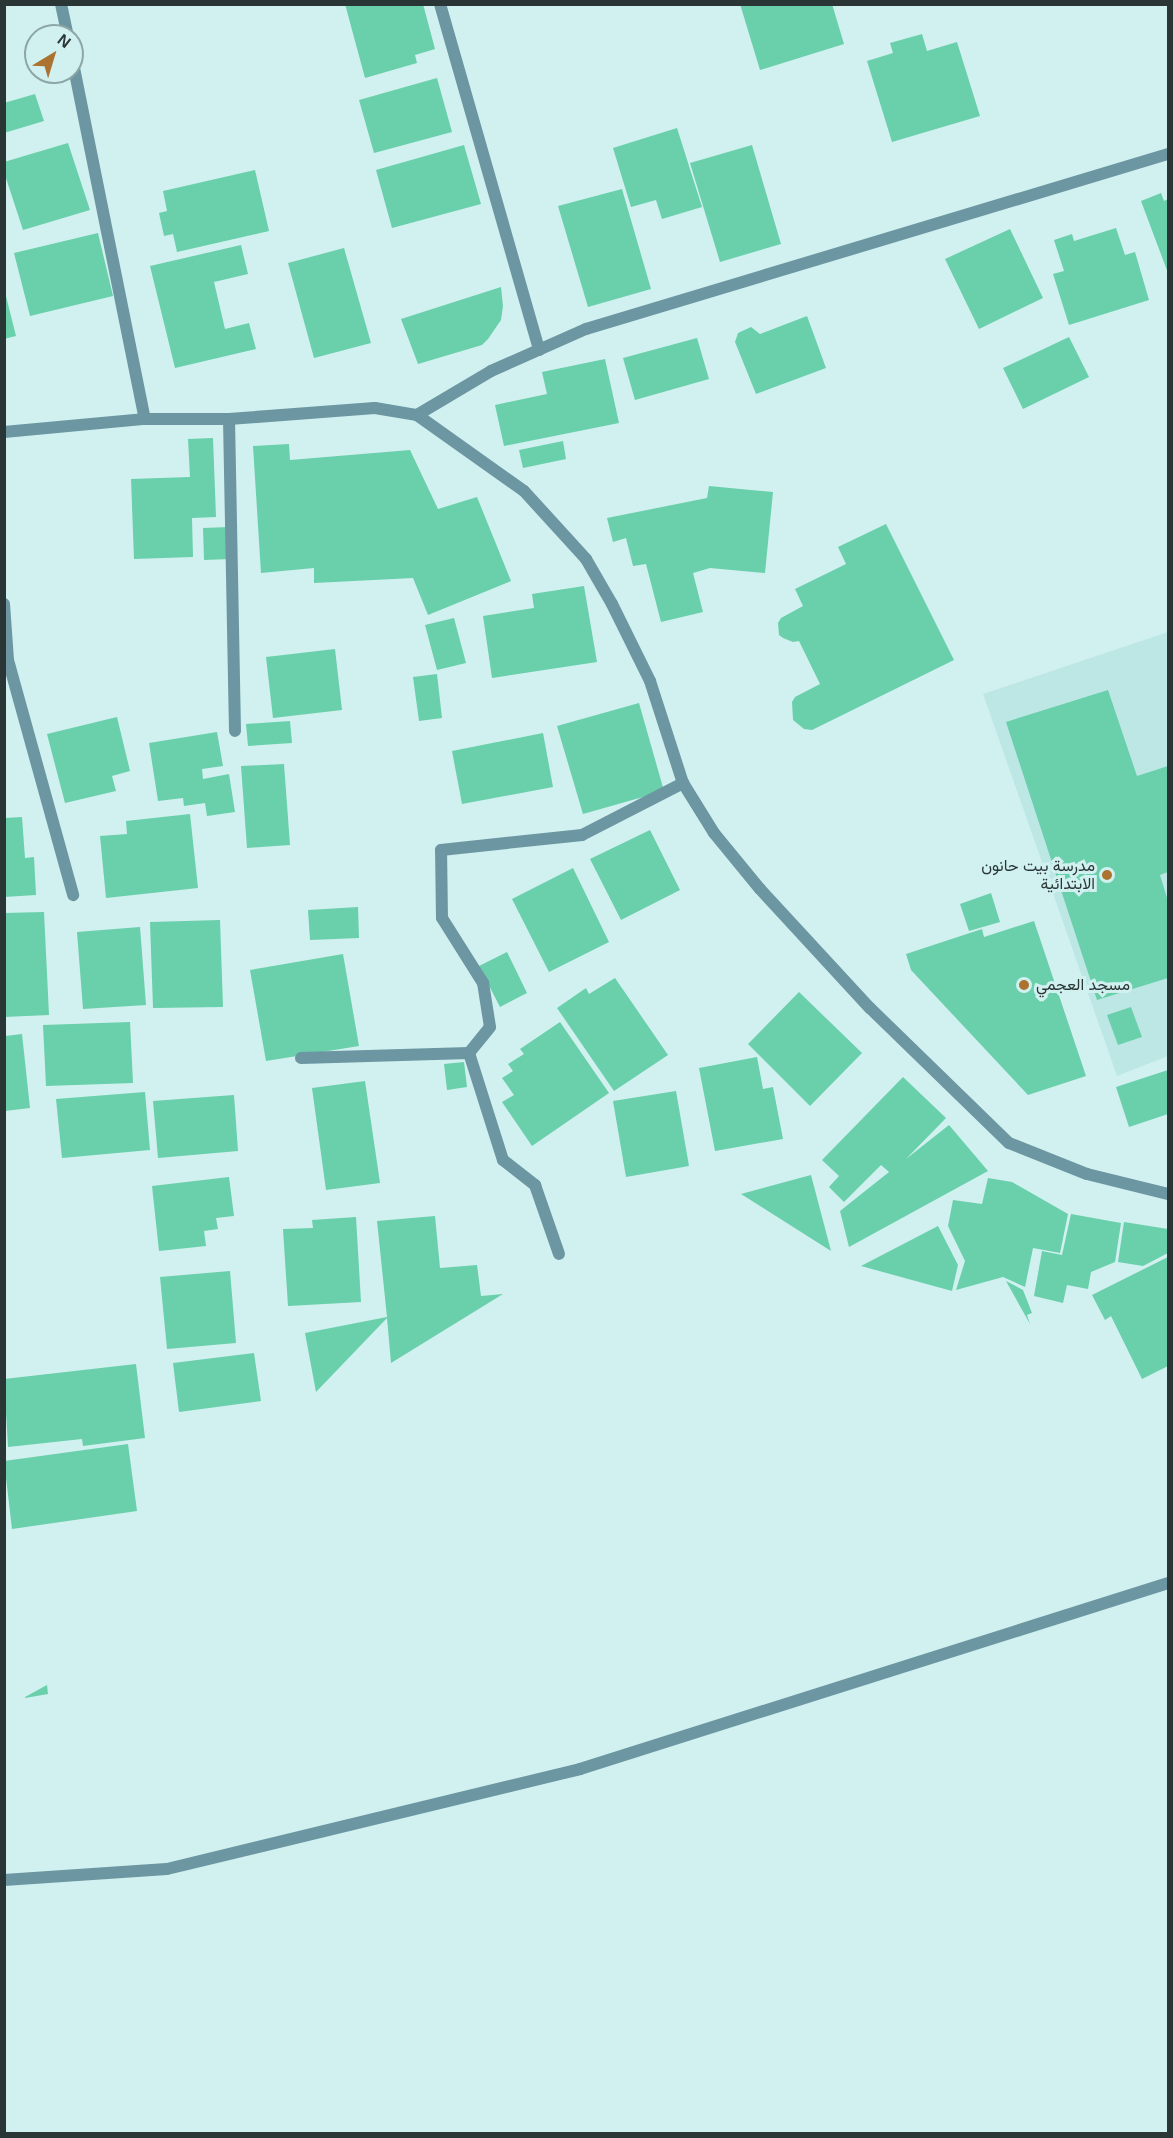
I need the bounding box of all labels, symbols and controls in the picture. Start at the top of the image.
north arrow [24,24,84,84]
text: N [54,31,74,51]
place label: مدرسة بيت حانون الابتدائية [981,856,1095,894]
marker: مدرسة بيت حانون الابتدائية [1100,868,1114,882]
place label: مسجد العجمي [1036,975,1130,995]
marker: مسجد العجمي [1017,978,1031,992]

